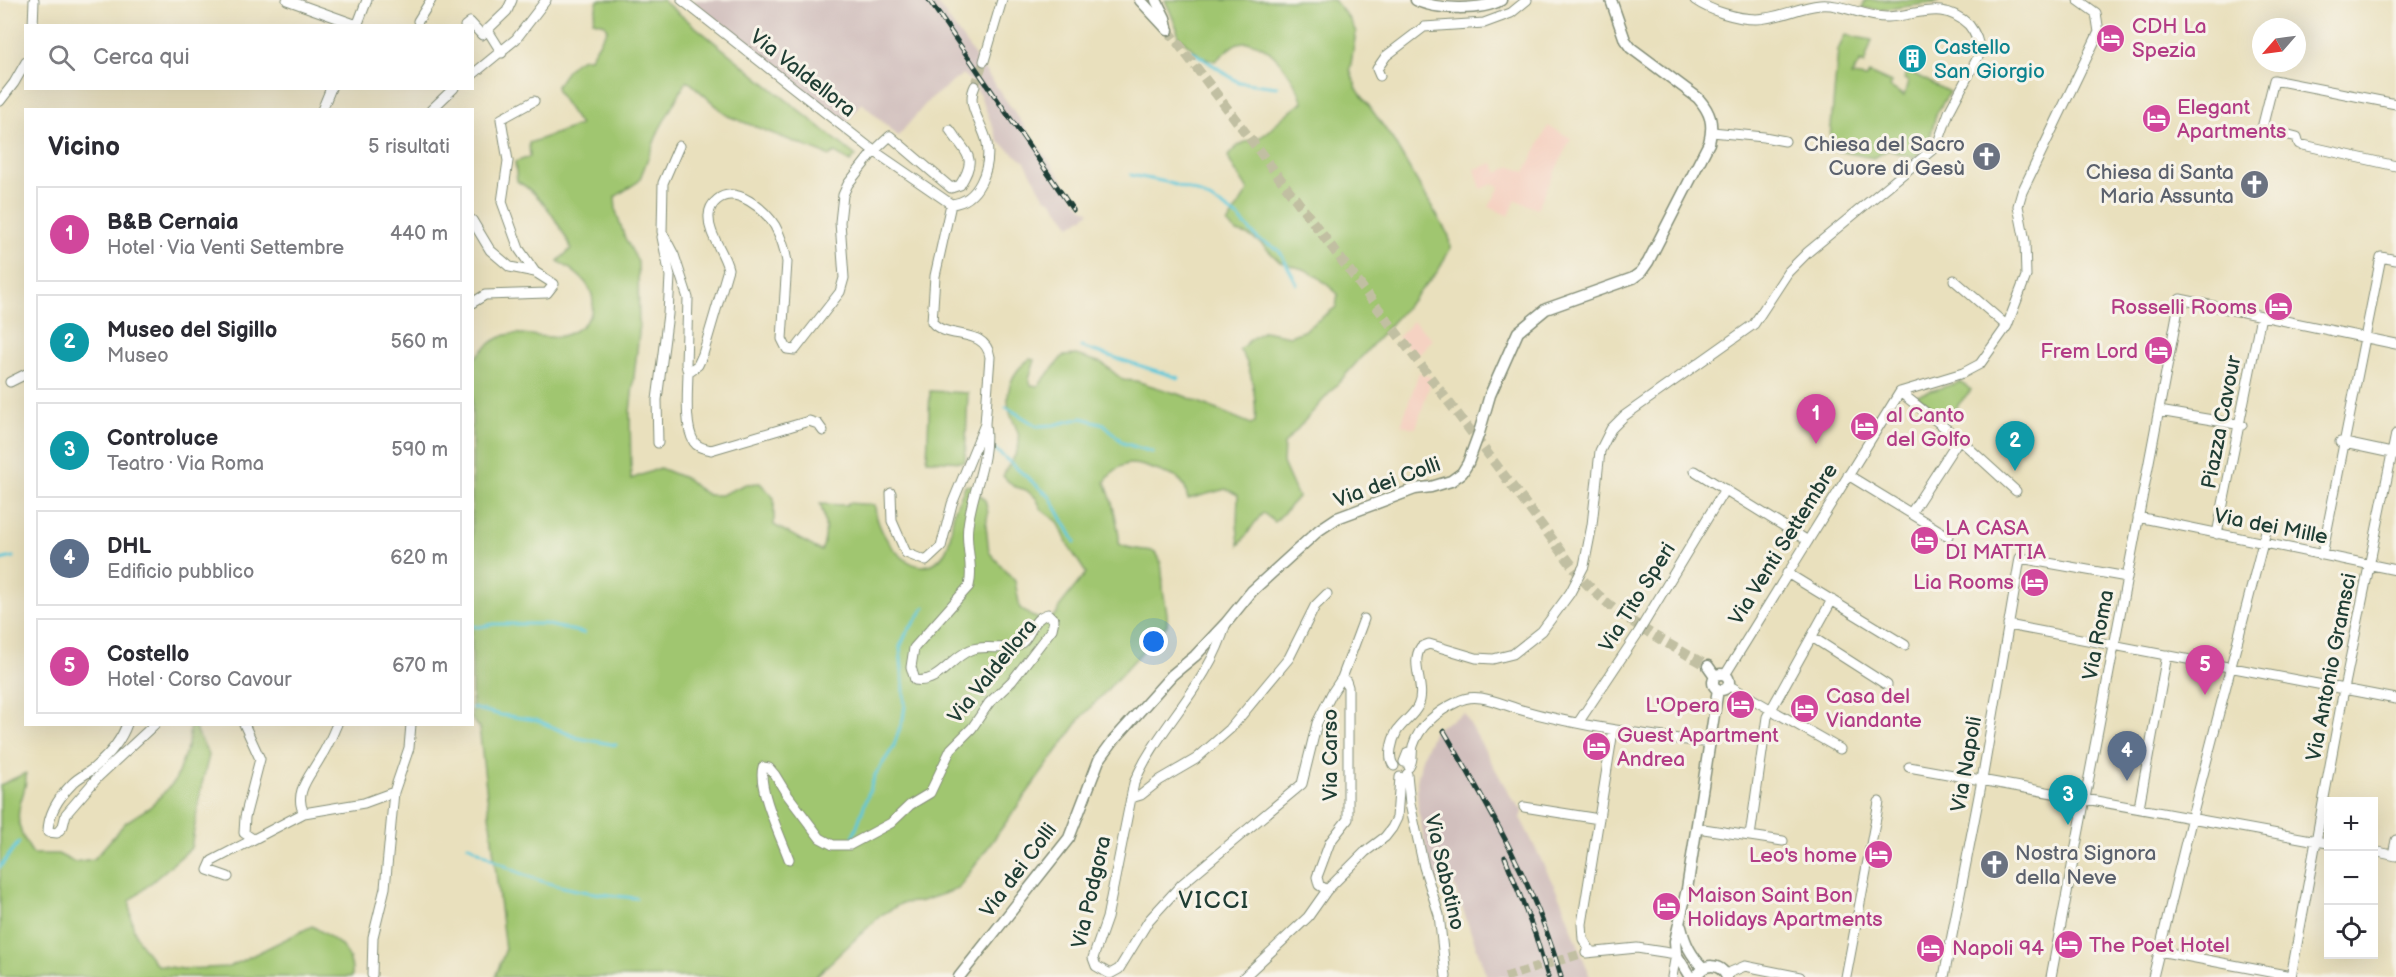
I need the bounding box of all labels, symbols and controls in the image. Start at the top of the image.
place label: CDH La Spezia [2132,14,2207,63]
north arrow [2252,18,2306,72]
hotel icon: CDH La Spezia [2095,22,2127,54]
search box [24,24,474,90]
street label: Via Valdellora [745,24,861,122]
place label: Castello San Giorgio [1934,35,2045,84]
icon: search [45,41,78,74]
building icon: Castello San Giorgio [1897,43,1929,75]
text: Cerca qui [93,44,190,71]
place label: Elegant Apartments [2177,95,2286,144]
hotel icon: Elegant Apartments [2140,103,2172,135]
text: Vicino [48,132,120,163]
place label: Chiesa del Sacro Cuore di Gesù [1804,132,1965,181]
text: 5 risultati [368,135,450,159]
church icon: Chiesa del Sacro Cuore di Gesù [1970,140,2002,172]
place label: Chiesa di Santa Maria Assunta [2086,160,2234,209]
church icon: Chiesa di Santa Maria Assunta [2239,168,2271,200]
text: B&B Cernaia [107,209,239,236]
text: 1 [65,222,74,246]
text: 440 m [390,222,448,246]
text: Hotel · Via Venti Settembre [107,236,344,260]
hotel icon: Rosselli Rooms [2262,291,2294,323]
place label: Rosselli Rooms [2110,295,2257,320]
text: Museo del Sigillo [107,317,277,344]
text: 2 [64,330,75,354]
text: 560 m [391,330,448,354]
hotel icon: Frem Lord [2143,335,2175,367]
place label: Frem Lord [2040,339,2138,364]
text: Museo [107,344,169,368]
street label: Piazza Cavour [2196,353,2247,491]
pin: 1 [1796,394,1836,444]
place label: al Canto del Golfo [1886,403,1971,452]
hotel icon: al Canto del Golfo [1849,411,1881,443]
pin: 2 [1996,422,2034,471]
text: Controluce [107,425,218,452]
text: 3 [64,438,75,462]
text: 590 m [391,438,448,462]
text: Teatro · Via Roma [107,452,264,476]
street label: Via dei Colli [1330,452,1444,513]
street label: Via Venti Settembre [1724,459,1843,630]
street label: Via dei Mille [2212,503,2330,550]
place label: LA CASA DI MATTIA [1945,516,2046,565]
hotel icon: LA CASA DI MATTIA [1908,524,1940,556]
text: DHL [107,533,151,560]
street label: Via Tito Speri [1594,538,1681,657]
text: 4 [64,546,75,570]
text: 620 m [390,546,448,570]
text: Edificio pubblico [107,560,254,584]
hotel icon: Lia Rooms [2019,566,2051,598]
place label: Lia Rooms [1913,570,2014,595]
street label: Via Antonio Gramsci [2301,571,2362,763]
street label: Via Roma [2077,588,2119,682]
street label: Via Valdellora [943,614,1042,729]
your location [1139,627,1168,656]
text: Costello [107,641,189,668]
pin: 5 [2186,646,2224,695]
text: 5 [64,654,75,678]
text: 670 m [392,654,448,678]
text: Hotel · Corso Cavour [107,668,292,692]
place label: Casa del Viandante [1826,684,1922,733]
hotel icon: L'Opera [1725,689,1757,721]
hotel icon: Casa del Viandante [1789,692,1821,724]
place label: L'Opera [1645,693,1720,718]
street label: Via Carso [1318,709,1343,801]
street label: Via Napoli [1946,714,1987,814]
place label: Guest Apartment Andrea [1617,723,1779,772]
hotel icon: Guest Apartment Andrea [1580,731,1612,763]
pin: 4 [2108,732,2146,781]
pin: 3 [2048,776,2088,825]
map controls [2324,797,2378,959]
button: + [2324,797,2378,851]
street label: Via Sabotino [1419,812,1470,933]
street label: Via dei Colli [975,818,1062,922]
street label: Via Podgora [1066,833,1117,951]
hotel icon: Leo's home [1862,839,1894,871]
place label: Nostra Signora della Neve [2015,841,2156,890]
place label: Leo's home [1749,843,1857,868]
church icon: Nostra Signora della Neve [1978,849,2010,881]
button: − [2324,851,2378,905]
place label: Maison Saint Bon Holidays Apartments [1687,883,1883,932]
district label: VICCI [1178,886,1250,915]
hotel icon: Maison Saint Bon Holidays Apartments [1650,891,1682,923]
button: locate [2324,905,2378,959]
hotel icon: The Poet Hotel [2052,929,2084,961]
hotel icon: Napoli 94 [1915,932,1947,964]
place label: The Poet Hotel [2089,933,2230,958]
place label: Napoli 94 [1952,936,2044,961]

